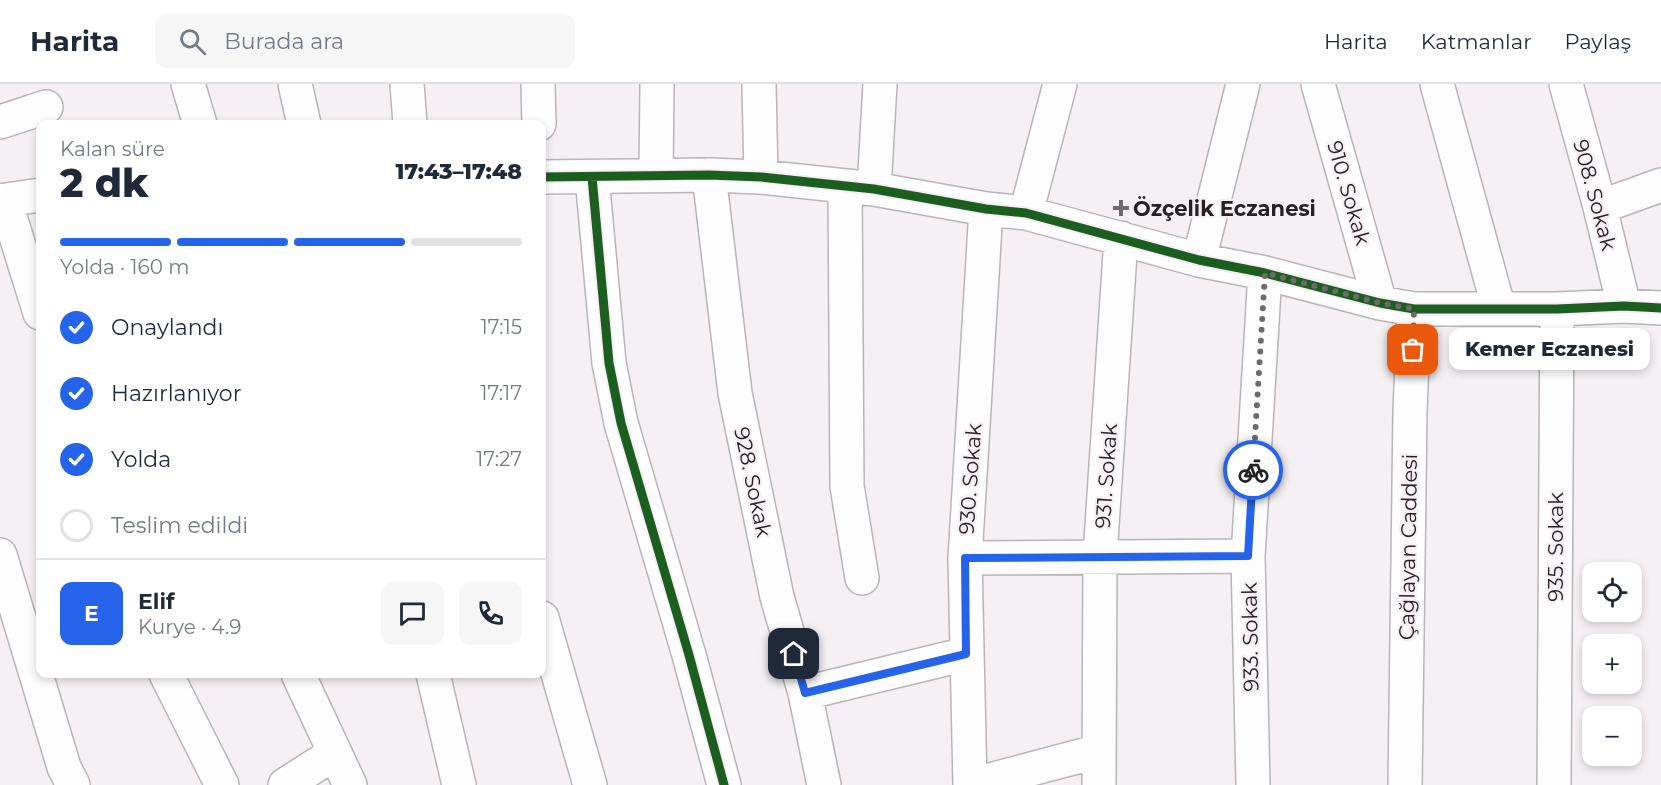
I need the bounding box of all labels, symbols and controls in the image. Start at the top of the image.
search box [155,14,575,68]
text: Harita [30,24,119,58]
icon: search [176,25,209,58]
text: Burada ara [224,28,344,55]
text: Harita [1324,29,1388,54]
text: Katmanlar [1421,29,1532,54]
text: Paylaş [1565,29,1631,54]
text: Kalan süre [60,137,165,161]
street label: 908. Sokak [1568,137,1622,254]
street label: 910. Sokak [1322,138,1376,248]
text: 17:43–17:48 [395,158,522,185]
text: 2 dk [60,159,148,207]
place label: Özçelik Eczanesi [1133,195,1316,221]
marker: Özçelik Eczanesi [1114,201,1128,215]
text: Yolda · 160 m [60,255,189,279]
icon: check [60,311,93,344]
text: Onaylandı [111,314,223,341]
text: 17:15 [481,315,522,339]
pin [1387,324,1438,375]
callout: Kemer Eczanesi [1449,329,1650,371]
icon: bag [1396,333,1429,366]
text: Kemer Eczanesi [1465,337,1634,361]
icon: check [60,377,93,410]
text: Hazırlanıyor [111,380,241,407]
text: 17:17 [480,381,522,405]
street label: 930. Sokak [954,422,986,535]
street label: 931. Sokak [1090,422,1122,529]
street label: 928. Sokak [729,425,777,540]
courier [1223,440,1283,500]
icon: check [60,443,93,476]
text: Yolda [111,446,171,473]
text: 17:27 [476,447,522,471]
icon: bike [1237,454,1270,487]
street label: Çağlayan Caddesi [1394,454,1422,640]
street label: 935. Sokak [1543,492,1568,602]
text: Teslim edildi [111,512,248,539]
map controls [1582,562,1642,766]
button: locate [1582,562,1642,622]
button: chat [381,582,444,645]
button: phone [459,582,522,645]
street label: 933. Sokak [1237,582,1263,692]
text: Elif [138,588,175,615]
text: E [84,600,99,627]
text: Kurye · 4.9 [138,615,241,639]
pin [768,628,819,679]
button: + [1582,634,1642,694]
icon: home [777,637,810,670]
button: − [1582,706,1642,766]

